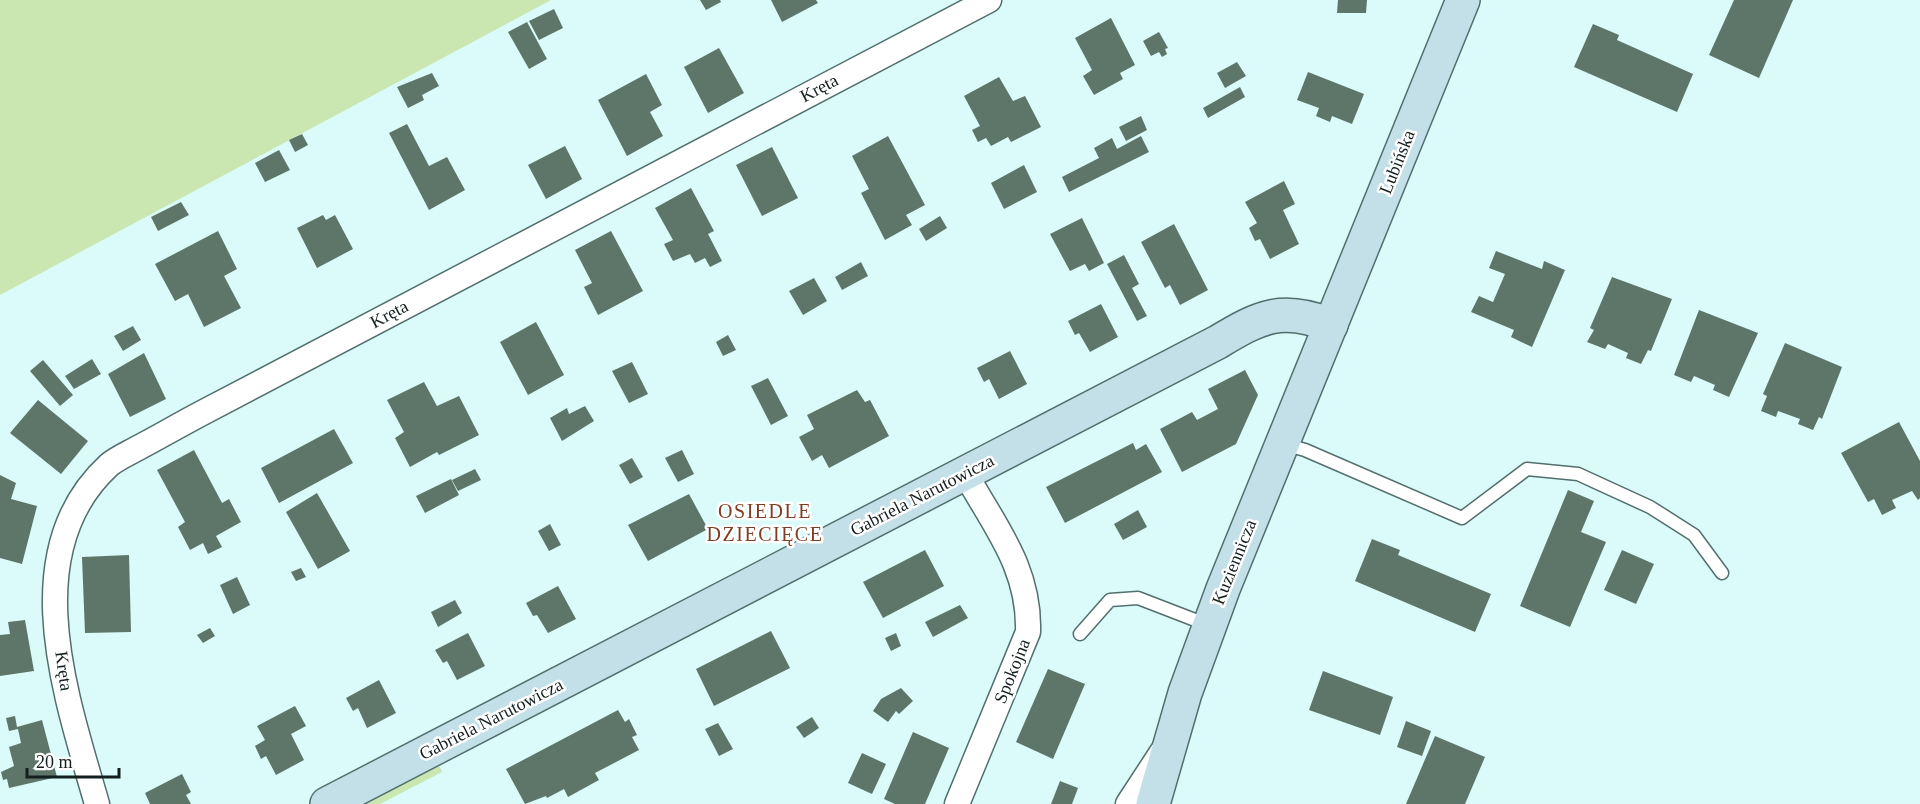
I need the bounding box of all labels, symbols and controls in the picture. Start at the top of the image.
street label: Kręta [797,70,841,106]
street label: Lubińska [1375,127,1419,197]
street label: Kręta [367,296,411,332]
street label: Gabriela Narutowicza [847,450,997,540]
district label: OSIEDLE DZIECIĘCE [707,500,823,546]
street label: Kuziennicza [1208,517,1260,607]
street label: Spokojna [990,636,1034,706]
street label: Kręta [51,650,77,692]
street label: Gabriela Narutowicza [416,674,566,764]
scale bar [27,741,118,779]
text: 20 m [36,752,73,772]

